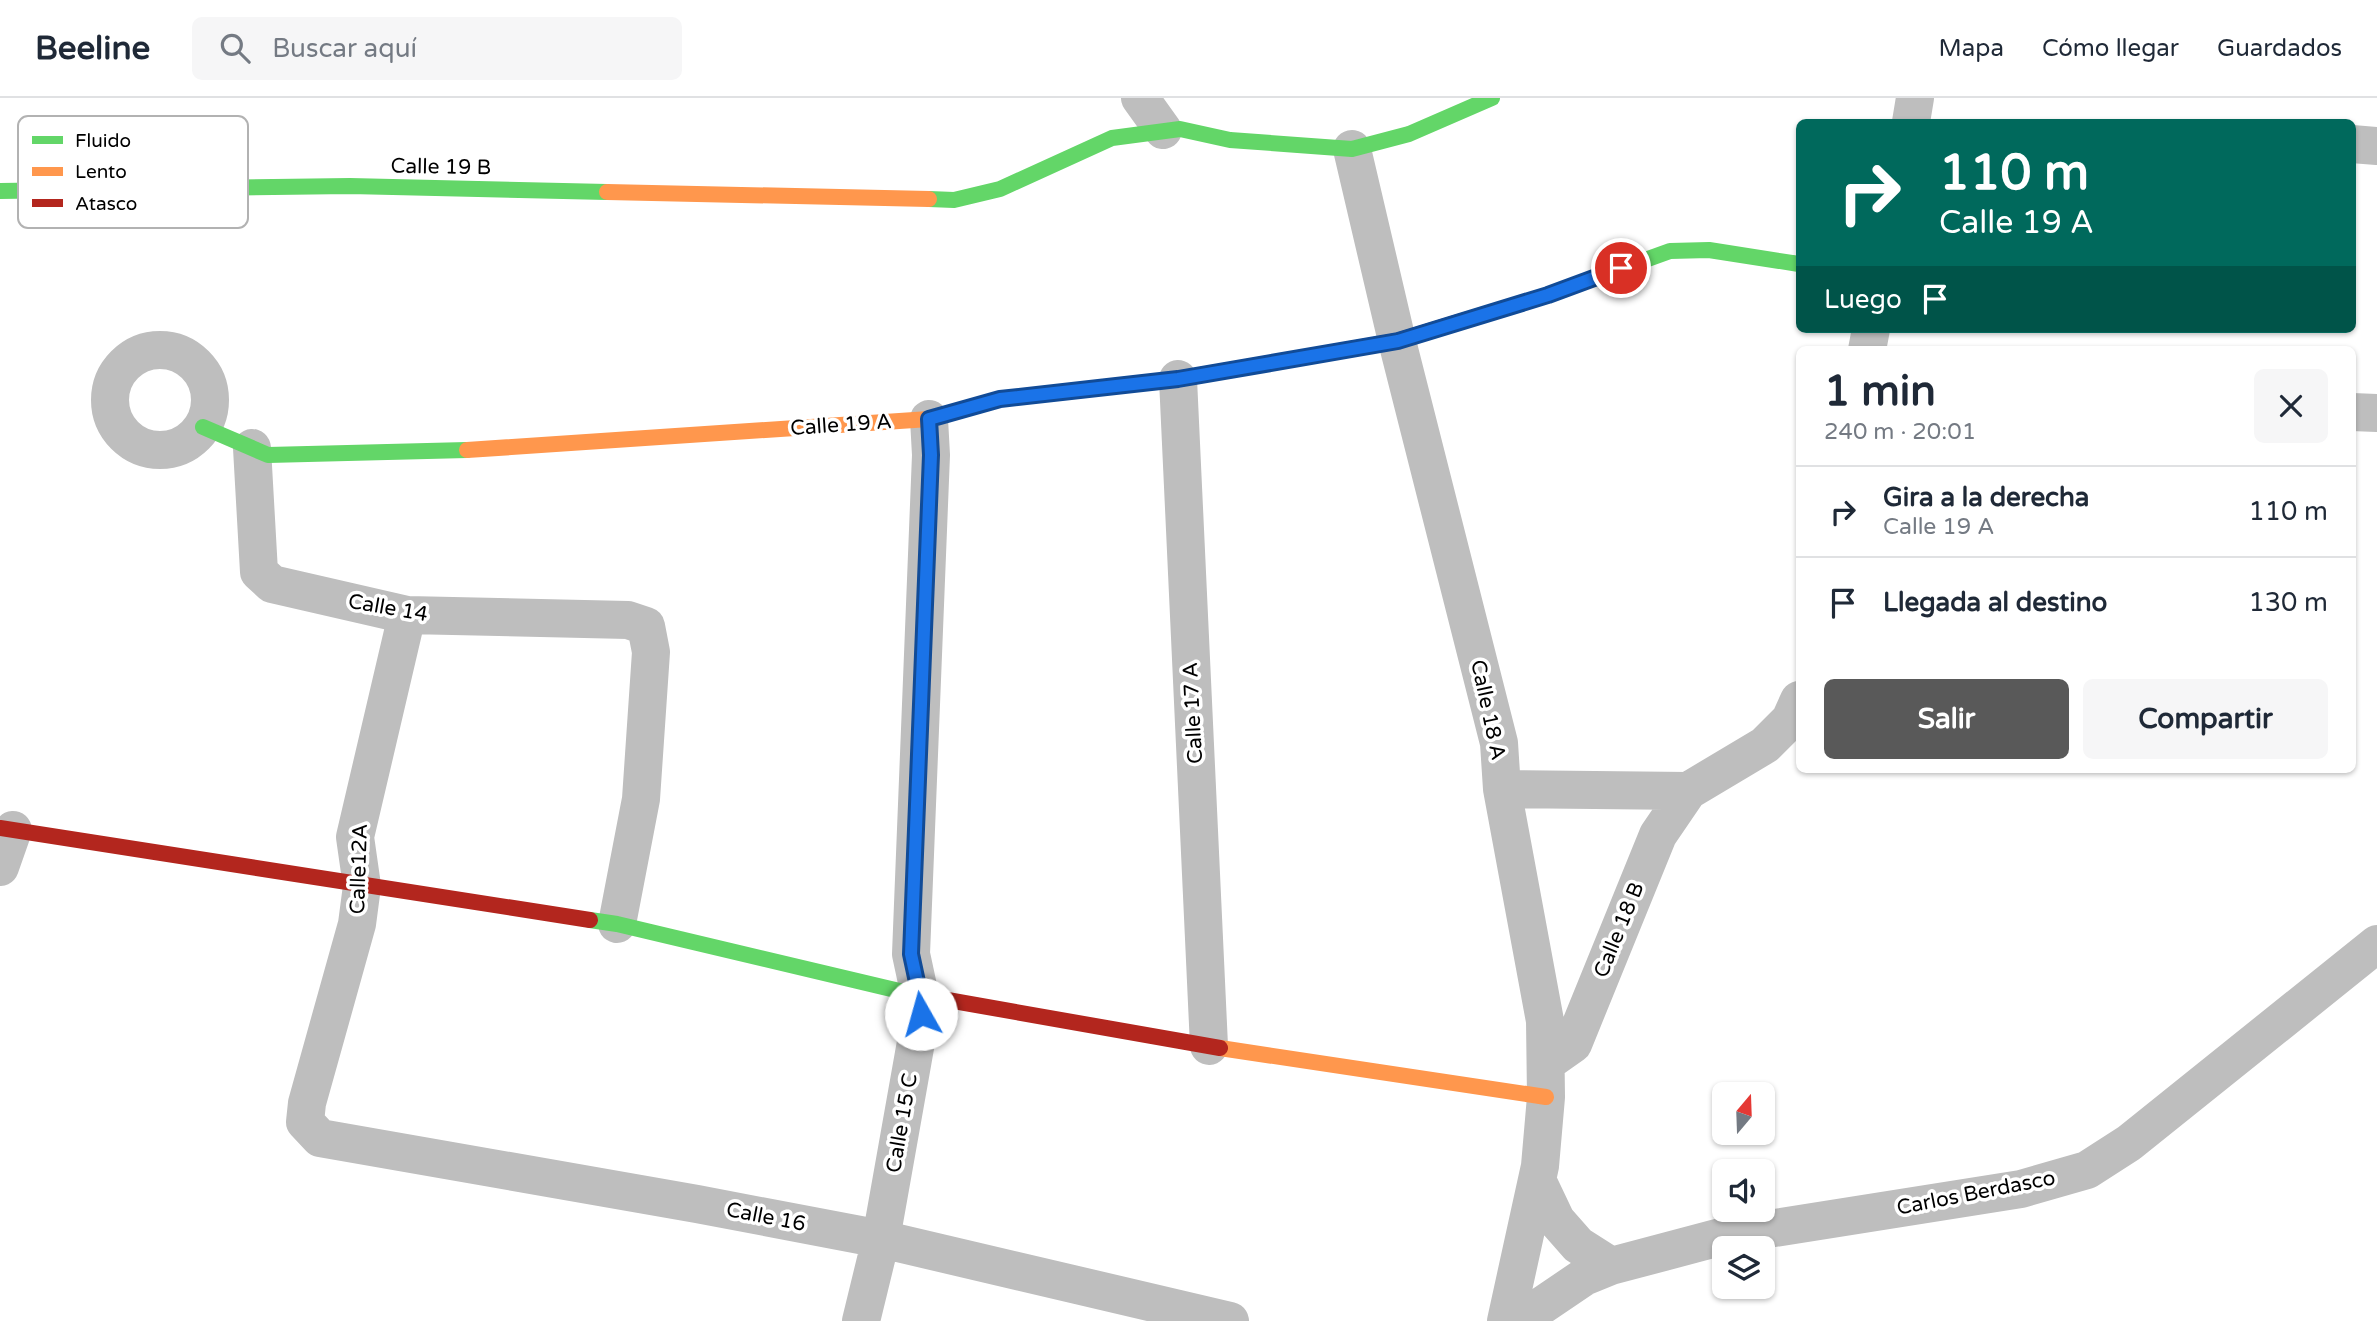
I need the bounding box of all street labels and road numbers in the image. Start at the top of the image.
street label: Calle 19 B [390,154,492,180]
street label: Calle 19 A [789,409,893,441]
street label: Calle 14 [346,589,430,627]
street label: Calle 18 A [1465,658,1511,762]
street label: Calle 17 A [1178,662,1208,764]
street label: Calle12A [345,823,373,915]
street label: Calle 18 B [1589,879,1649,981]
street label: Calle 15 C [881,1071,923,1175]
street label: Carlos Berdasco [1895,1165,2057,1221]
street label: Calle 16 [724,1197,808,1237]

